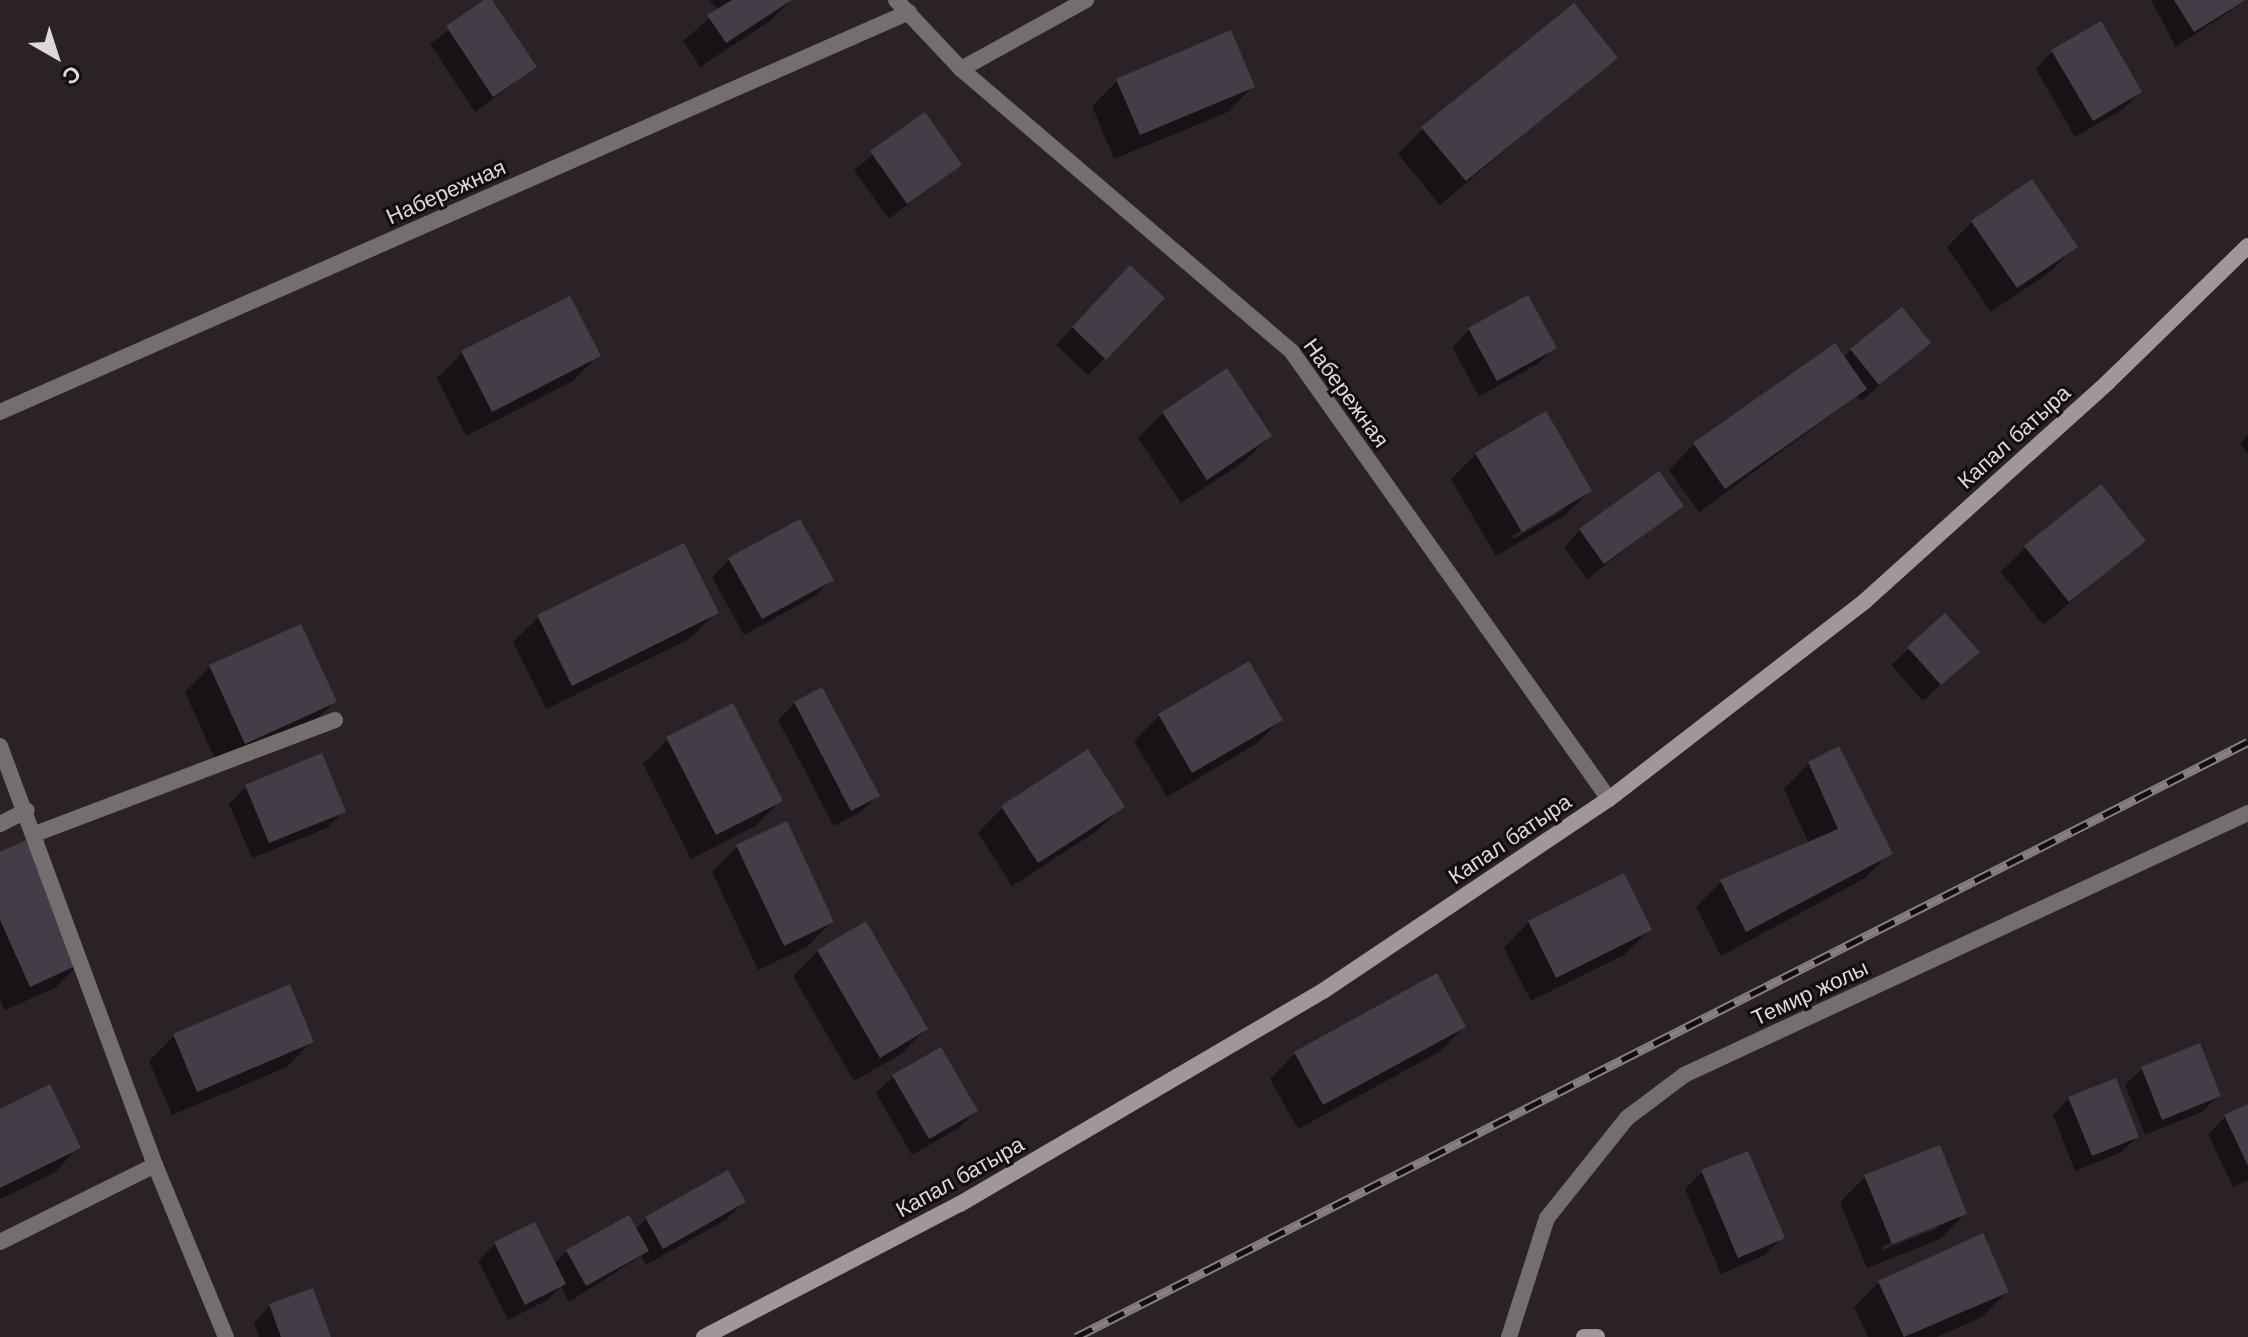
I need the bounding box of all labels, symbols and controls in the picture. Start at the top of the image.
north arrow [16,16,96,96]
text: С [57,60,85,90]
street label: Набережная [382,154,510,230]
street label: Набережная [1298,333,1394,453]
street label: Капал батыра [1952,380,2076,494]
street label: Капал батыра [1444,788,1576,890]
street label: Темир жолы [1748,955,1872,1031]
street label: Капал батыра [891,1131,1029,1223]

